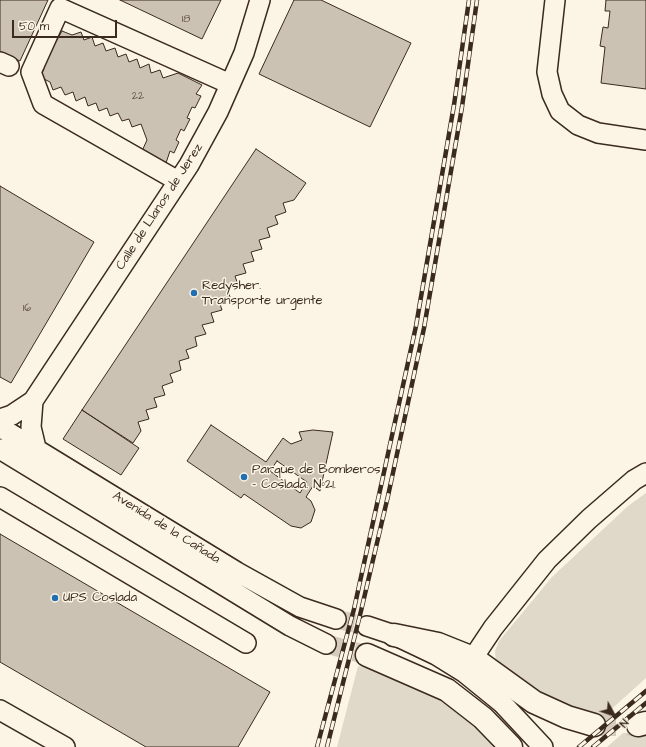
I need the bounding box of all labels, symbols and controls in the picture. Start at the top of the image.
scale bar [14,12,119,38]
house number: 18 [182,13,190,27]
text: 50 m [19,18,49,35]
house number: 22 [132,90,144,104]
street label: Calle de Llanos de Jerez [113,141,207,273]
place label: Redysher. Transporte urgente [202,278,322,309]
marker: Redysher. Transporte urgente [189,288,199,298]
house number: 16 [23,302,31,316]
place label: Parque de Bomberos - Coslada. Nº21. [252,462,381,493]
marker: Parque de Bomberos - Coslada. Nº21. [239,472,249,482]
street label: Avenida de la Cañada [109,489,223,567]
place label: UPS Coslada [63,590,137,606]
marker: UPS Coslada [50,593,60,603]
north arrow [594,695,634,735]
text: N [616,716,632,731]

